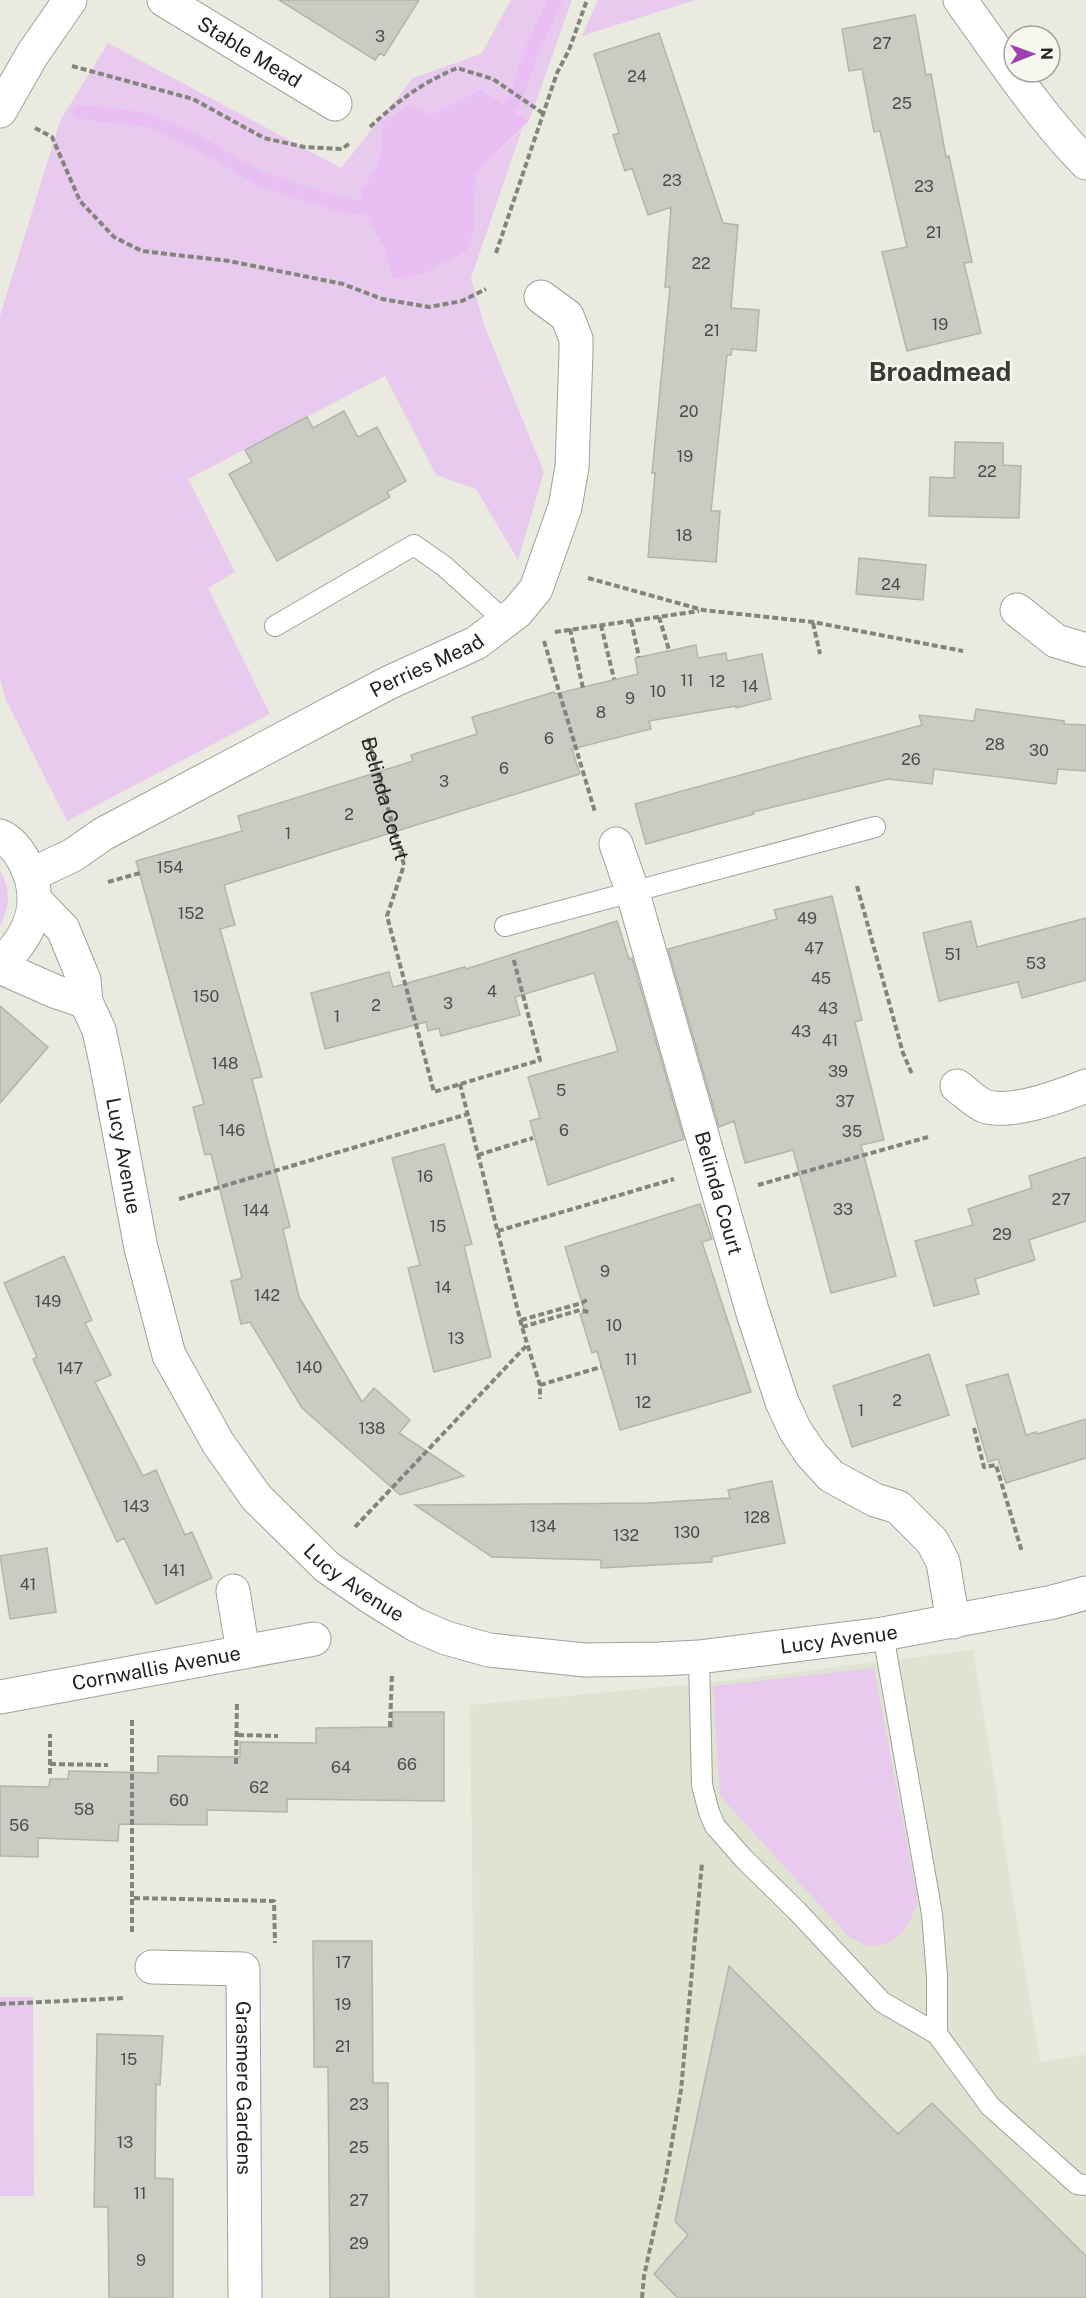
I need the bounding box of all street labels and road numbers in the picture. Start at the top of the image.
street label: Stable Mead [193,11,306,93]
street label: Perries Mead [366,629,489,702]
street label: Belinda Court [356,734,414,863]
street label: Lucy Avenue [101,1095,146,1216]
street label: Belinda Court [690,1129,748,1258]
street label: Lucy Avenue [299,1539,409,1627]
street label: Lucy Avenue [779,1620,900,1659]
street label: Cornwallis Avenue [70,1641,243,1695]
street label: Grasmere Gardens [231,2001,256,2175]

